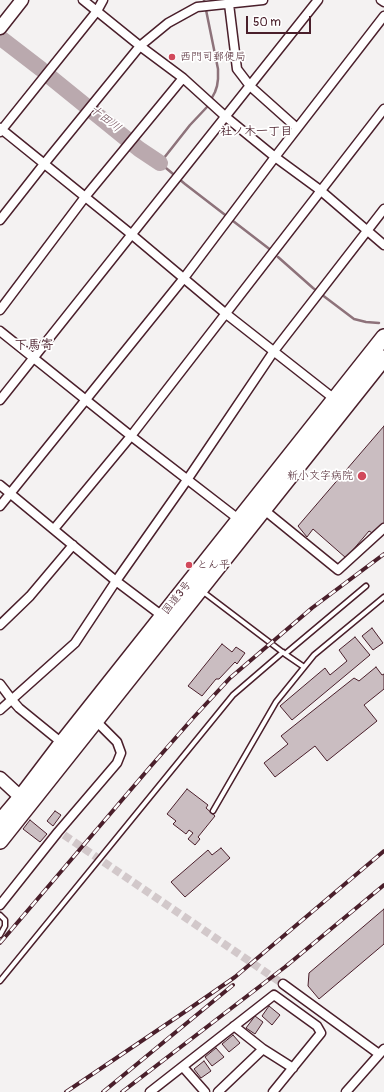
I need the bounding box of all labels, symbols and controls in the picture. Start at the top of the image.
scale bar [248,8,313,34]
text: 50 m [253,15,281,30]
place label: 西門司郵便局 [180,50,246,64]
marker: 西門司郵便局 [167,52,177,62]
water label: 十田川 [86,102,124,136]
district label: 社ノ木一丁目 [220,125,292,139]
district label: 下馬寄 [15,338,53,354]
place label: 新小文字病院 [287,469,353,483]
marker: 新小文字病院 [356,470,368,482]
place label: とん平 [197,558,230,572]
marker: とん平 [184,560,194,570]
street label: 国道3号 [160,579,194,617]

